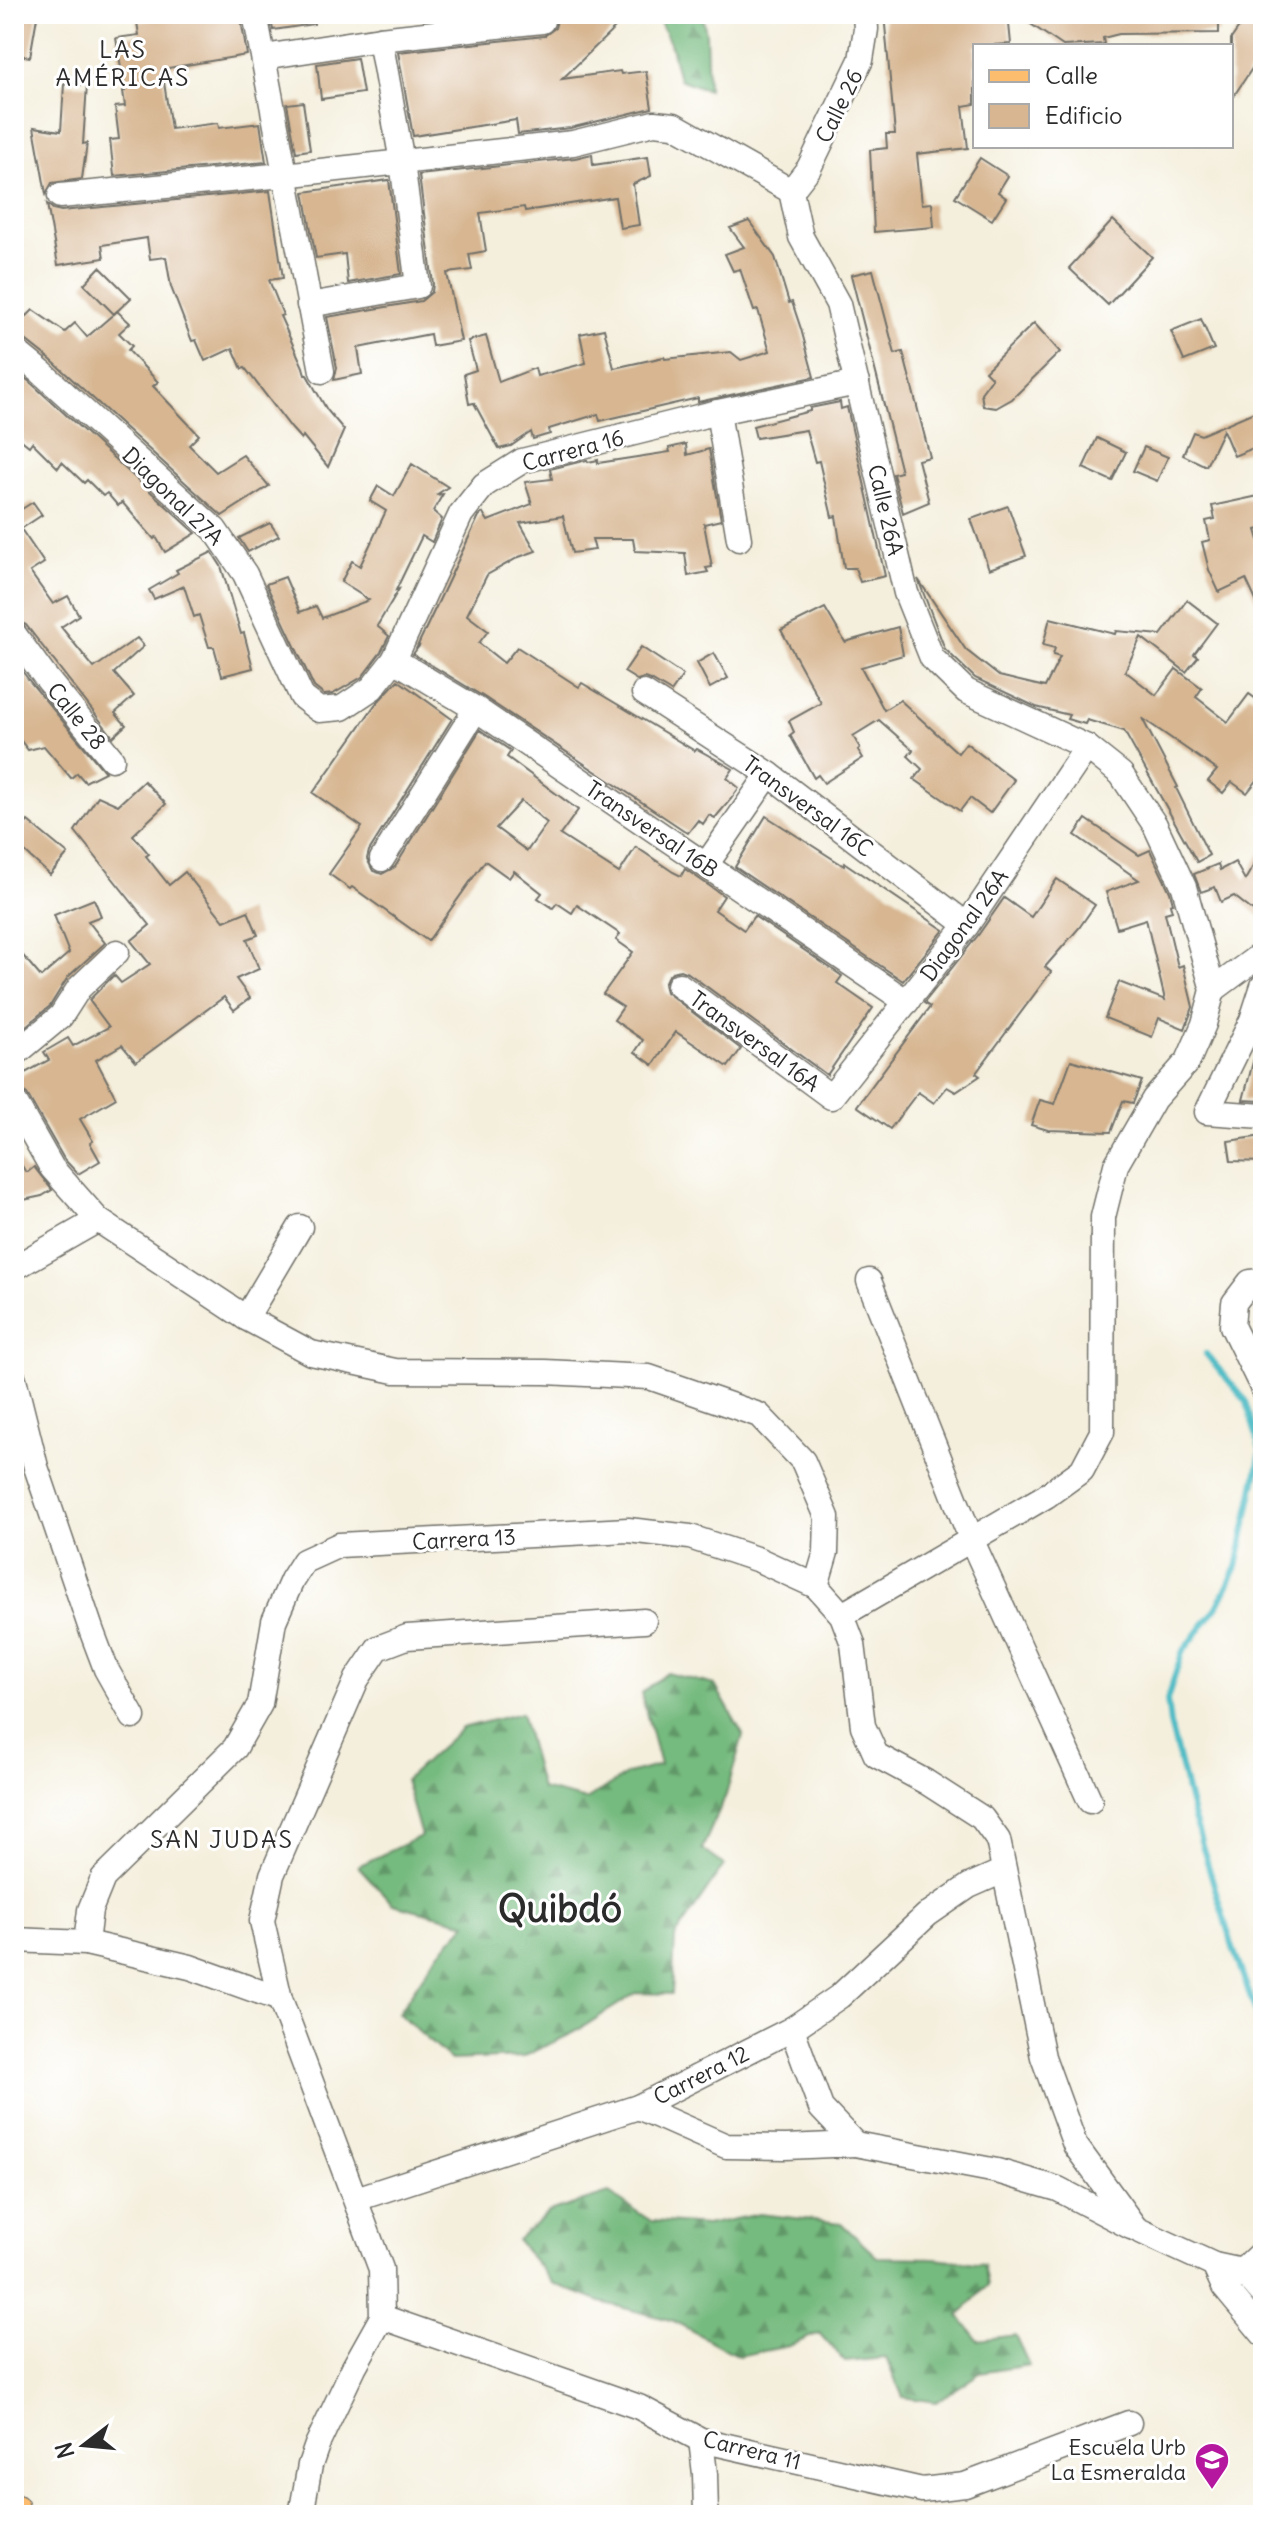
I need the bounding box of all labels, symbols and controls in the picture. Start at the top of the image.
district label: LAS AMÉRICAS [56,34,190,92]
legend [973,44,1233,148]
text: Calle [1045,60,1098,90]
street label: Calle 26 [809,65,869,147]
text: Edificio [1045,100,1123,130]
street label: Carrera 16 [519,423,627,477]
street label: Diagonal 27A [117,441,229,551]
street label: Calle 26A [862,462,910,558]
street label: Calle 28 [41,677,113,755]
street label: Transversal 16C [737,749,879,863]
street label: Transversal 16B [580,774,724,884]
street label: Diagonal 26A [914,863,1014,987]
street label: Transversal 16A [685,984,825,1098]
street label: Carrera 13 [411,1522,517,1556]
district label: SAN JUDAS [150,1824,294,1854]
district label: Quibdó [498,1885,622,1932]
street label: Carrera 12 [649,2039,753,2111]
north arrow [44,2405,124,2485]
street label: Carrera 11 [700,2424,804,2476]
place label: Escuela Urb La Esmeralda [1051,2433,1186,2486]
text: N [49,2439,80,2462]
school or university icon: Escuela Urb La Esmeralda [1193,2441,1231,2491]

